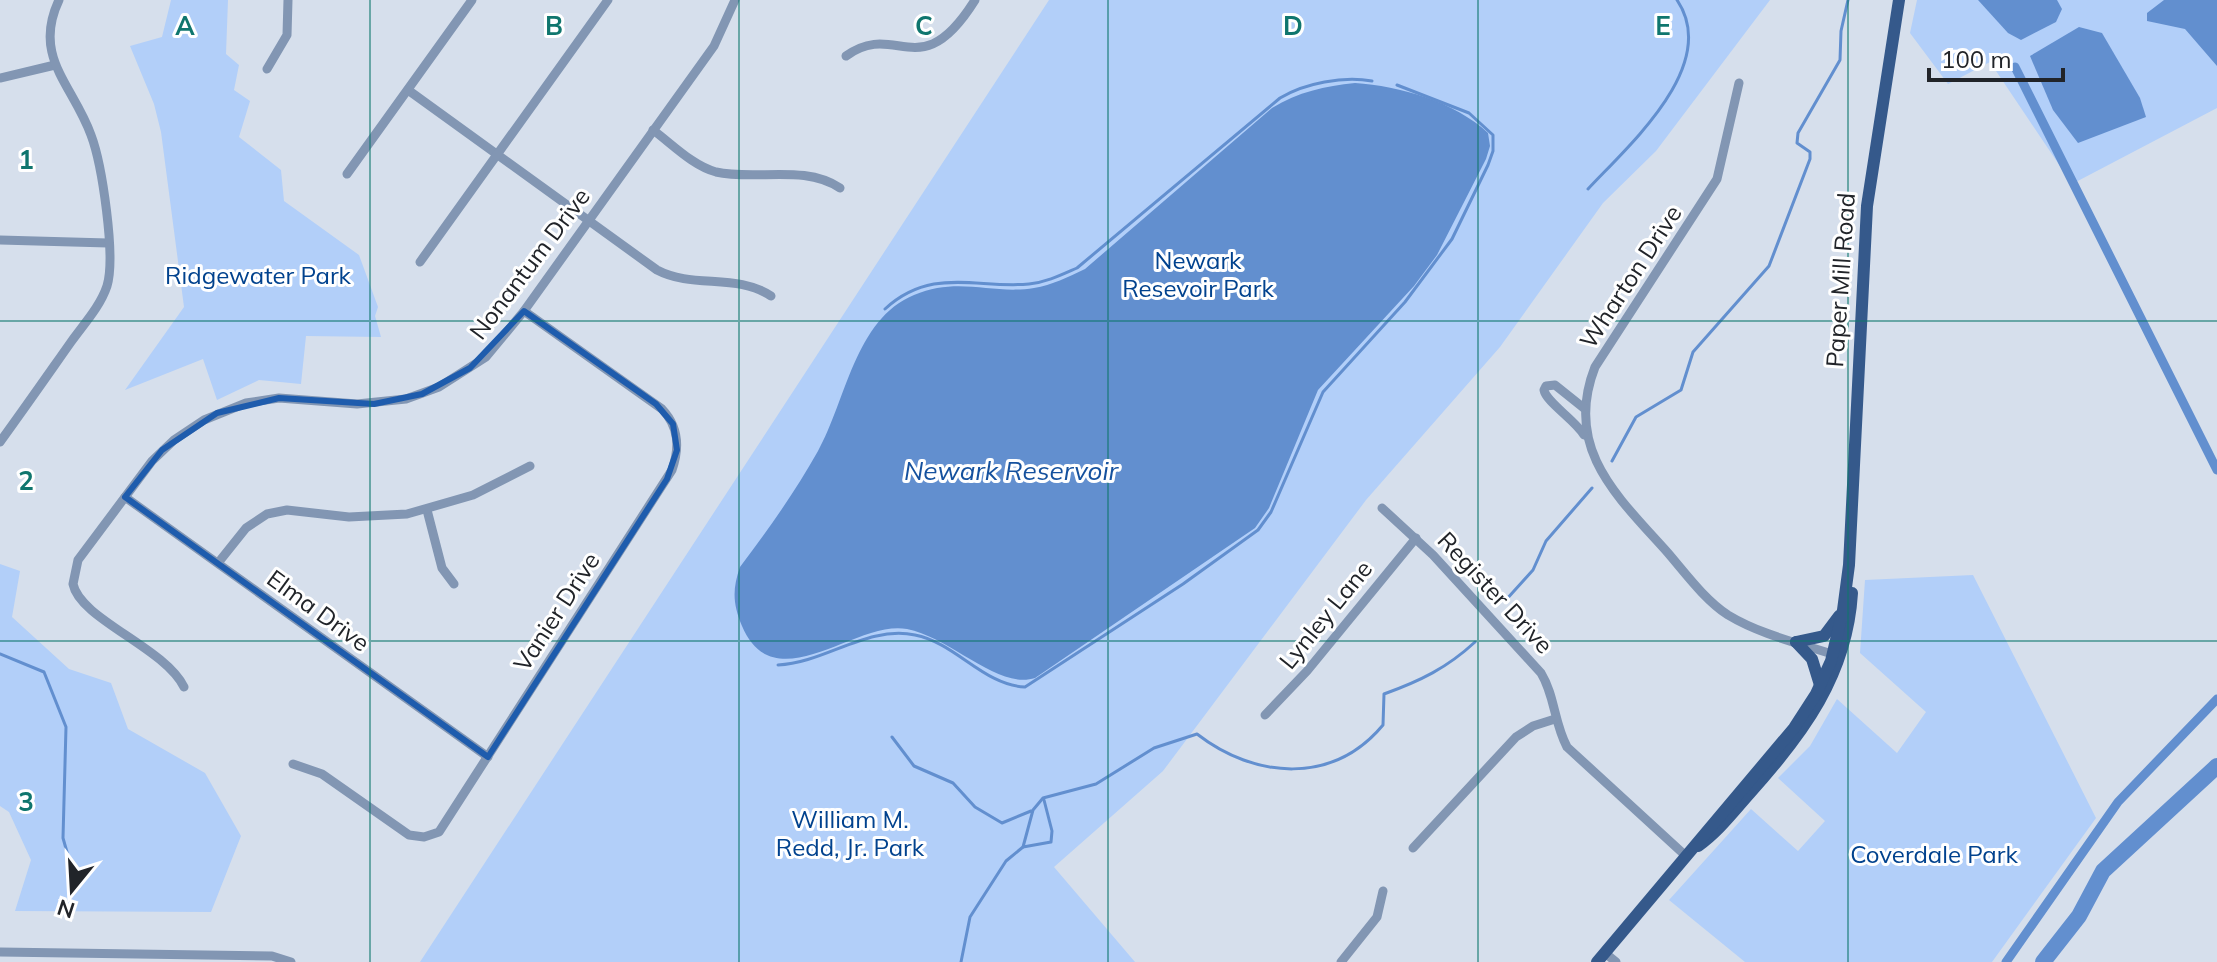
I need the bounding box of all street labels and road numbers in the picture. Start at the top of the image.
street label: Nonantum Drive [463,182,596,345]
street label: Paper Mill Road [1819,192,1861,368]
street label: Wharton Drive [1573,199,1688,354]
street label: Register Drive [1432,525,1560,659]
street label: Vanier Drive [507,546,606,676]
street label: Lynley Lane [1272,554,1378,675]
street label: Elma Drive [261,563,376,657]

